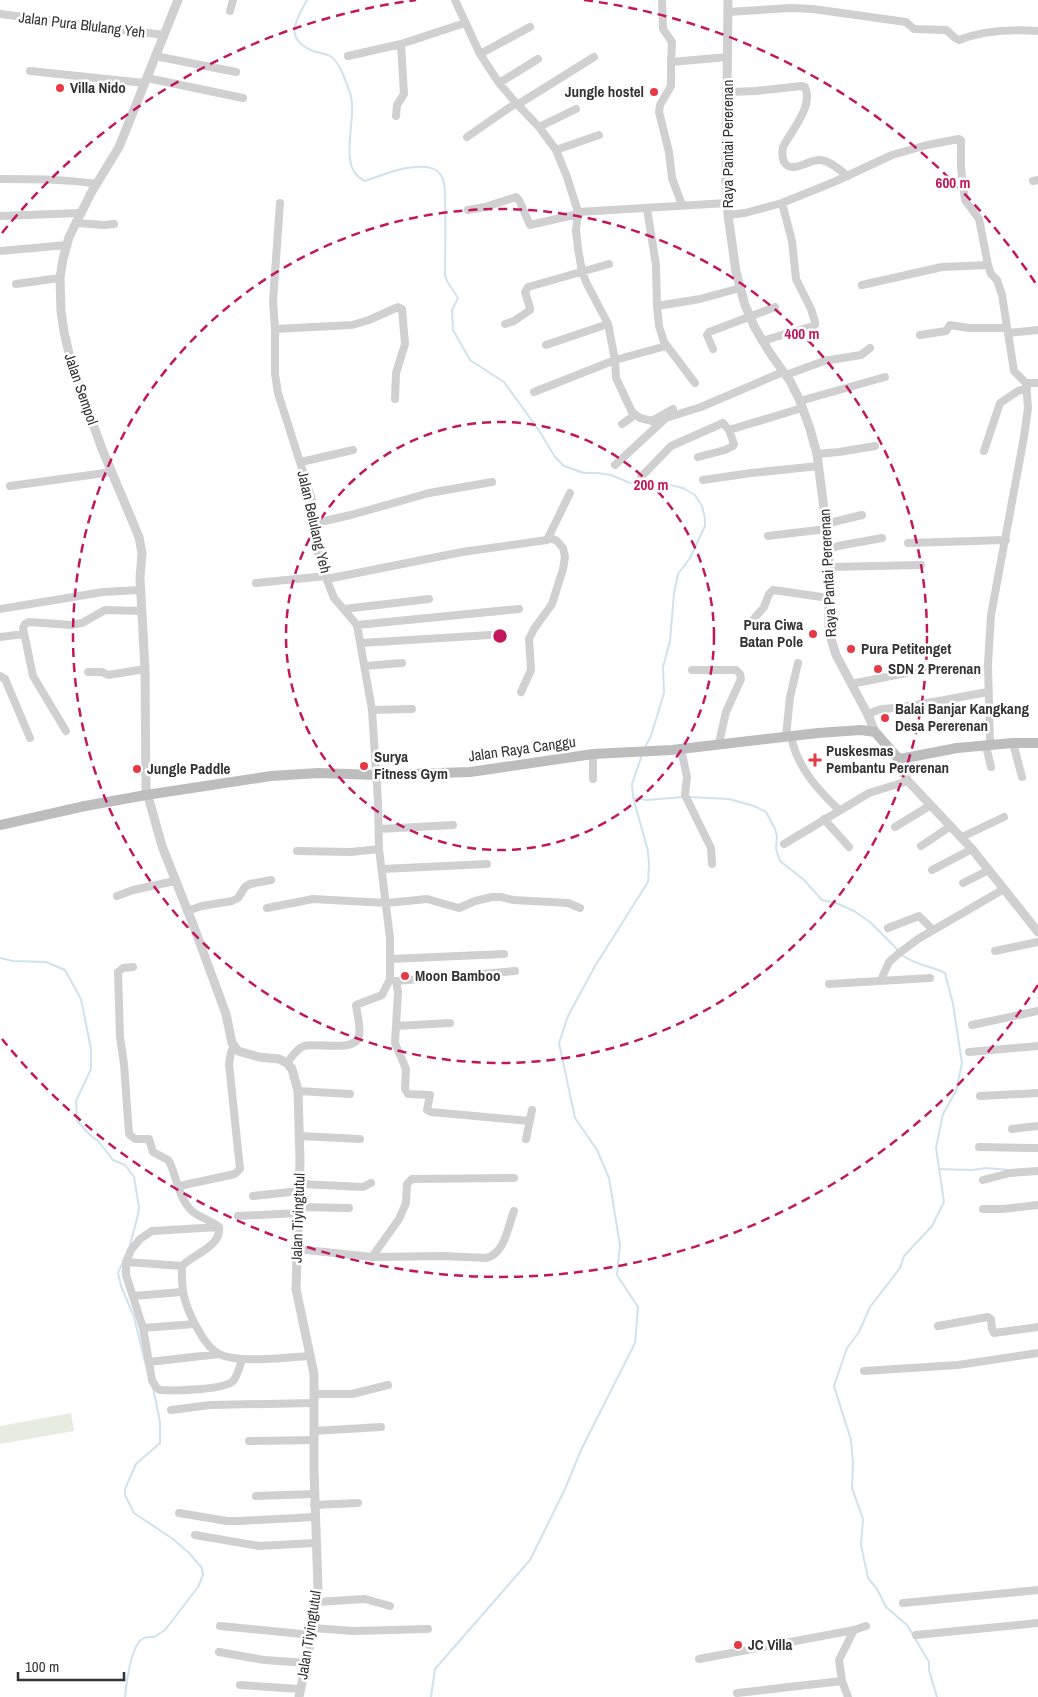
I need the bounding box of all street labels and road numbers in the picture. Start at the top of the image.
street label: Jalan Pura Blulang Yeh [18,6,147,43]
street label: Raya Pantai Pererenan [717,80,738,208]
street label: Jalan Sempol [59,350,104,427]
street label: Jalan Belulang Yeh [292,468,337,575]
street label: Raya Pantai Pererenan [814,508,841,638]
street label: Jalan Raya Canggu [467,731,577,766]
street label: Jalan Tiyingtutul [285,1173,310,1263]
street label: Jalan Tiyingtutul [291,1589,326,1681]

